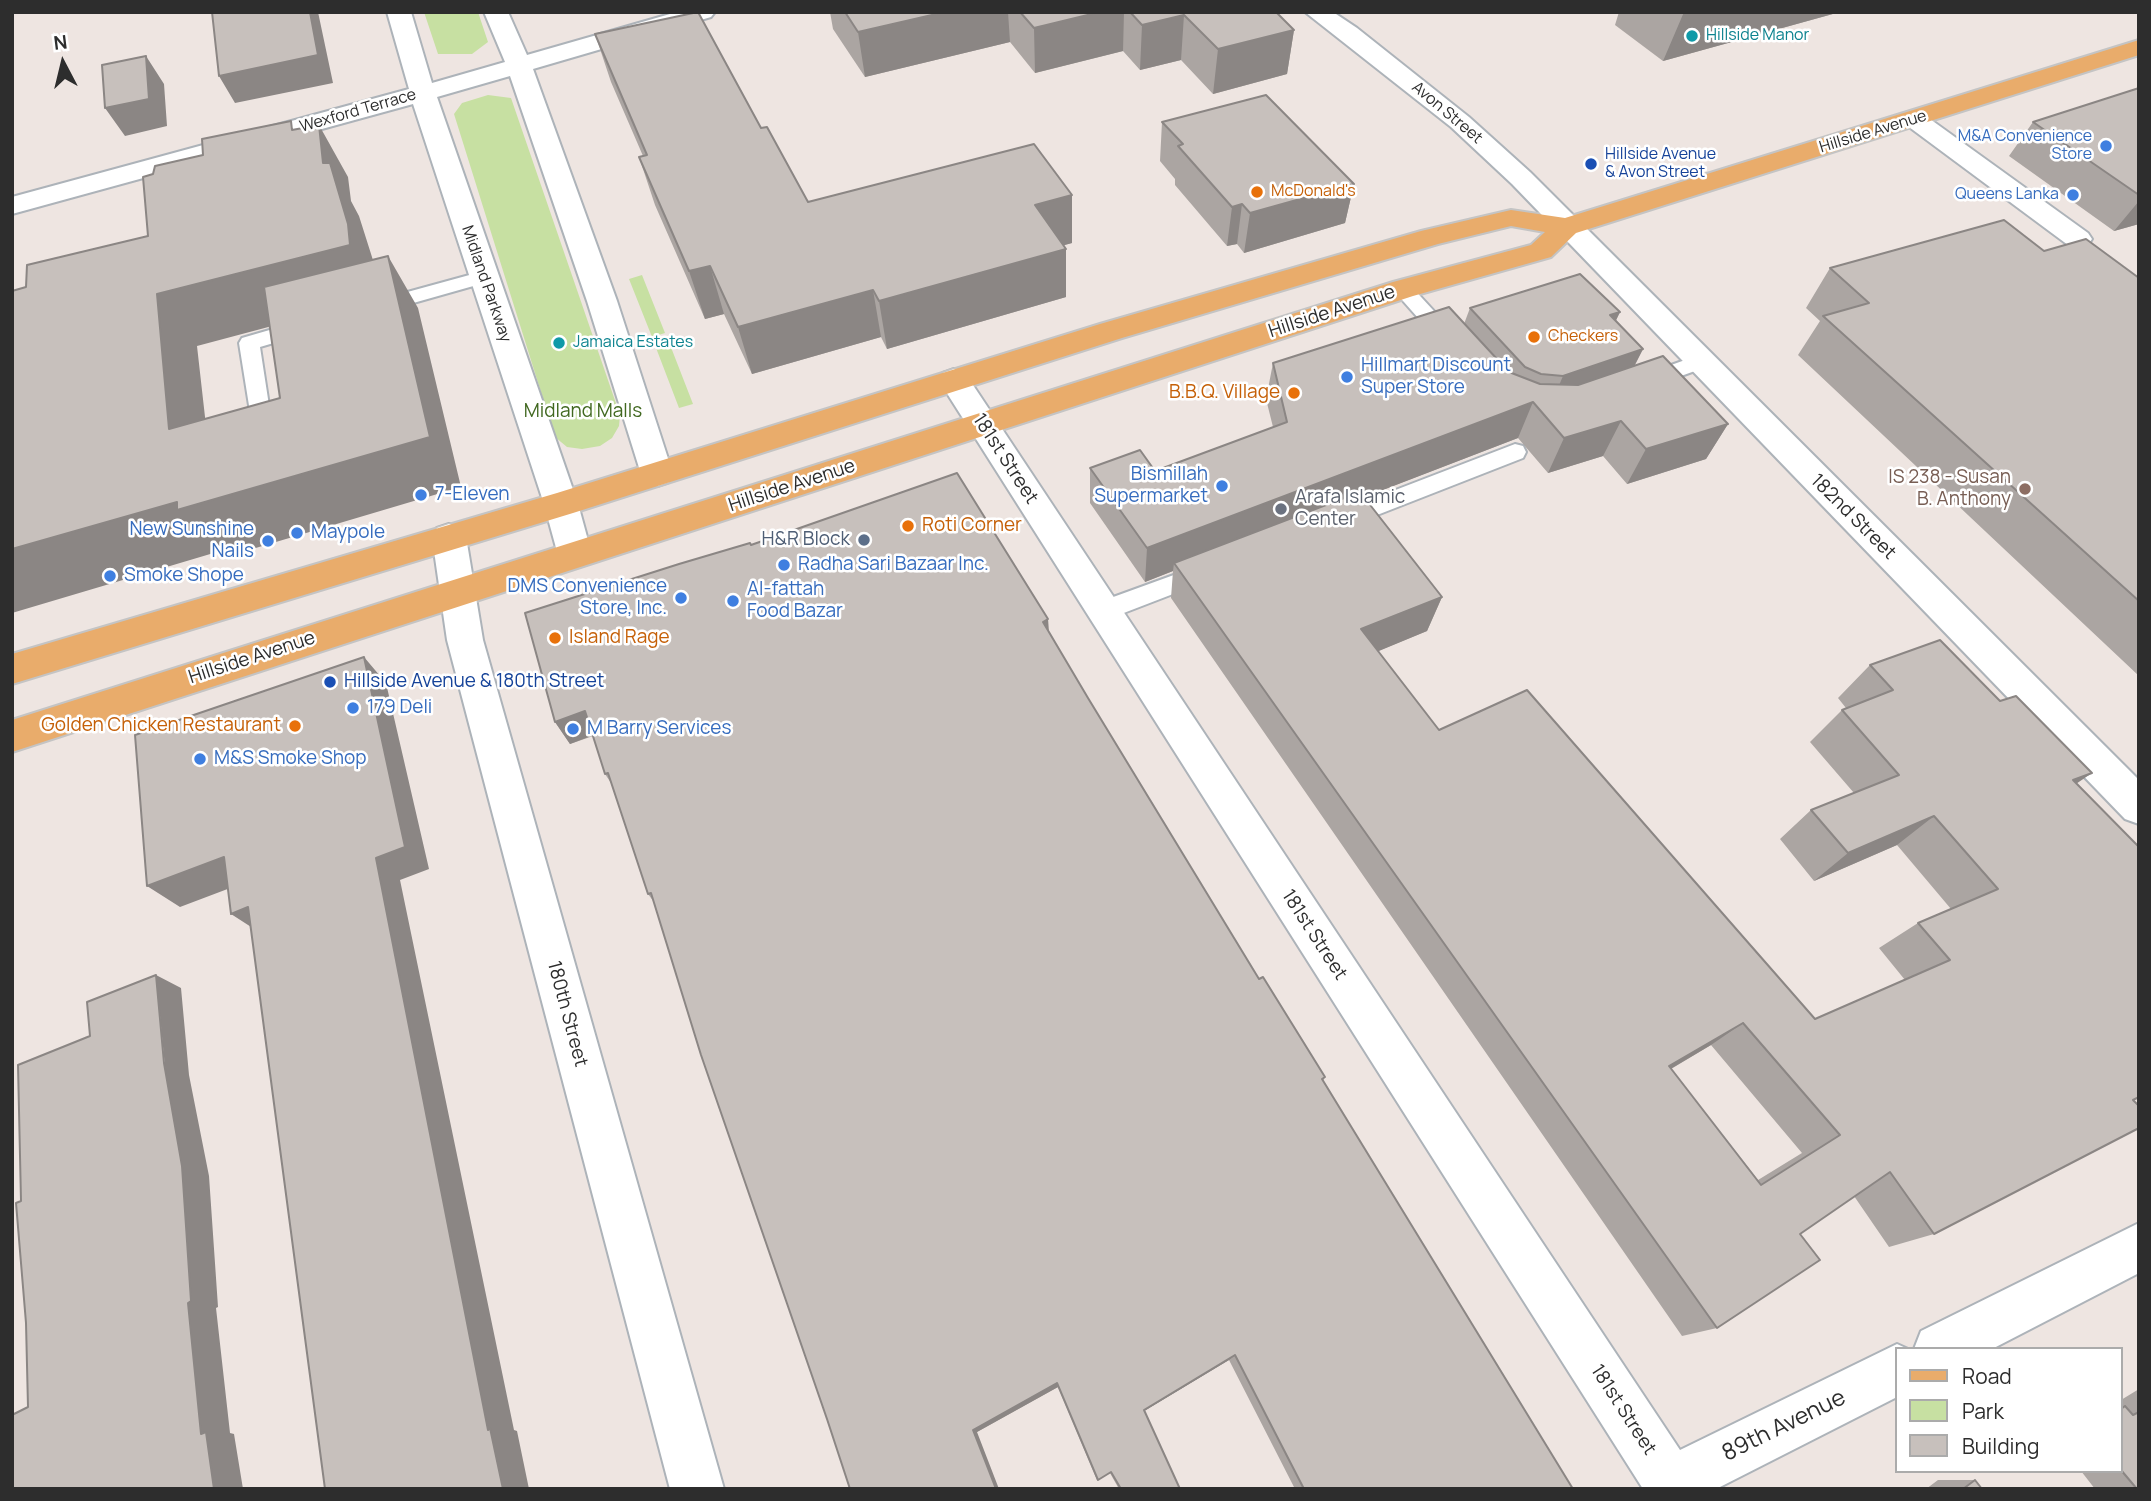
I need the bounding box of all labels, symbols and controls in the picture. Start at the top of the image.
place label: Hillside Manor [1706,26,1809,46]
north arrow [28,28,98,98]
text: N [52,28,69,56]
marker: Hillside Manor [1684,28,1700,44]
street label: Avon Street [1408,78,1486,148]
street label: Wexford Terrace [298,85,418,137]
street label: Hillside Avenue [1817,107,1929,157]
place label: M&A Convenience Store [1958,127,2092,165]
marker: M&A Convenience Store [2098,138,2114,154]
place label: Hillside Avenue & Avon Street [1605,145,1716,183]
marker: Hillside Avenue & Avon Street [1583,156,1599,172]
place label: McDonald's [1271,182,1356,202]
marker: McDonald's [1249,184,1265,200]
place label: Queens Lanka [1955,185,2059,205]
marker: Queens Lanka [2065,187,2081,203]
street label: Midland Parkway [457,223,515,345]
street label: Hillside Avenue [1266,281,1398,343]
place label: Checkers [1548,327,1618,347]
marker: Checkers [1526,329,1542,345]
place label: Jamaica Estates [573,333,693,353]
marker: Jamaica Estates [551,335,567,351]
place label: Hillmart Discount Super Store [1361,355,1511,399]
marker: Hillmart Discount Super Store [1339,369,1355,385]
place label: B.B.Q. Village [1169,382,1280,404]
marker: B.B.Q. Village [1286,385,1302,401]
park label: Midland Malls [524,401,642,423]
street label: 181st Street [967,410,1043,508]
street label: Hillside Avenue [726,455,858,517]
place label: Bismillah Supermarket [1094,464,1208,508]
place label: IS 238 - Susan B. Anthony [1888,467,2011,511]
street label: 182nd Street [1806,470,1900,564]
marker: Bismillah Supermarket [1214,478,1230,494]
marker: IS 238 - Susan B. Anthony [2017,481,2033,497]
place label: 7-Eleven [435,484,510,506]
marker: 7-Eleven [413,487,429,503]
place label: Arafa Islamic Center [1295,487,1405,531]
marker: Arafa Islamic Center [1273,501,1289,517]
place label: Roti Corner [922,515,1022,537]
marker: Roti Corner [900,518,916,534]
place label: New Sunshine Nails [130,519,254,563]
place label: Maypole [311,522,385,544]
marker: Maypole [289,525,305,541]
place label: H&R Block [762,529,850,551]
marker: H&R Block [856,532,872,548]
marker: New Sunshine Nails [260,533,276,549]
place label: Radha Sari Bazaar Inc. [798,554,989,576]
marker: Radha Sari Bazaar Inc. [776,557,792,573]
place label: Smoke Shope [124,565,244,587]
marker: Smoke Shope [102,568,118,584]
place label: DMS Convenience Store, Inc. [507,576,667,620]
place label: Al-fattah Food Bazar [747,579,843,623]
marker: DMS Convenience Store, Inc. [673,590,689,606]
marker: Al-fattah Food Bazar [725,593,741,609]
street label: Hillside Avenue [186,627,318,689]
place label: Island Rage [569,627,670,649]
marker: Island Rage [547,630,563,646]
place label: Hillside Avenue & 180th Street [344,671,604,693]
marker: Hillside Avenue & 180th Street [322,674,338,690]
place label: 179 Deli [367,697,432,719]
marker: 179 Deli [345,700,361,716]
place label: Golden Chicken Restaurant [41,715,281,737]
marker: Golden Chicken Restaurant [287,718,303,734]
place label: M Barry Services [587,718,731,740]
marker: M Barry Services [565,721,581,737]
place label: M&S Smoke Shop [214,748,366,770]
marker: M&S Smoke Shop [192,751,208,767]
street label: 181st Street [1276,886,1352,984]
street label: 180th Street [542,959,592,1069]
legend [1896,1347,2123,1473]
street label: 181st Street [1585,1361,1661,1459]
text: Road [1962,1362,2012,1390]
street label: 89th Avenue [1718,1384,1850,1468]
text: Park [1962,1397,2004,1425]
text: Building [1962,1432,2039,1460]

